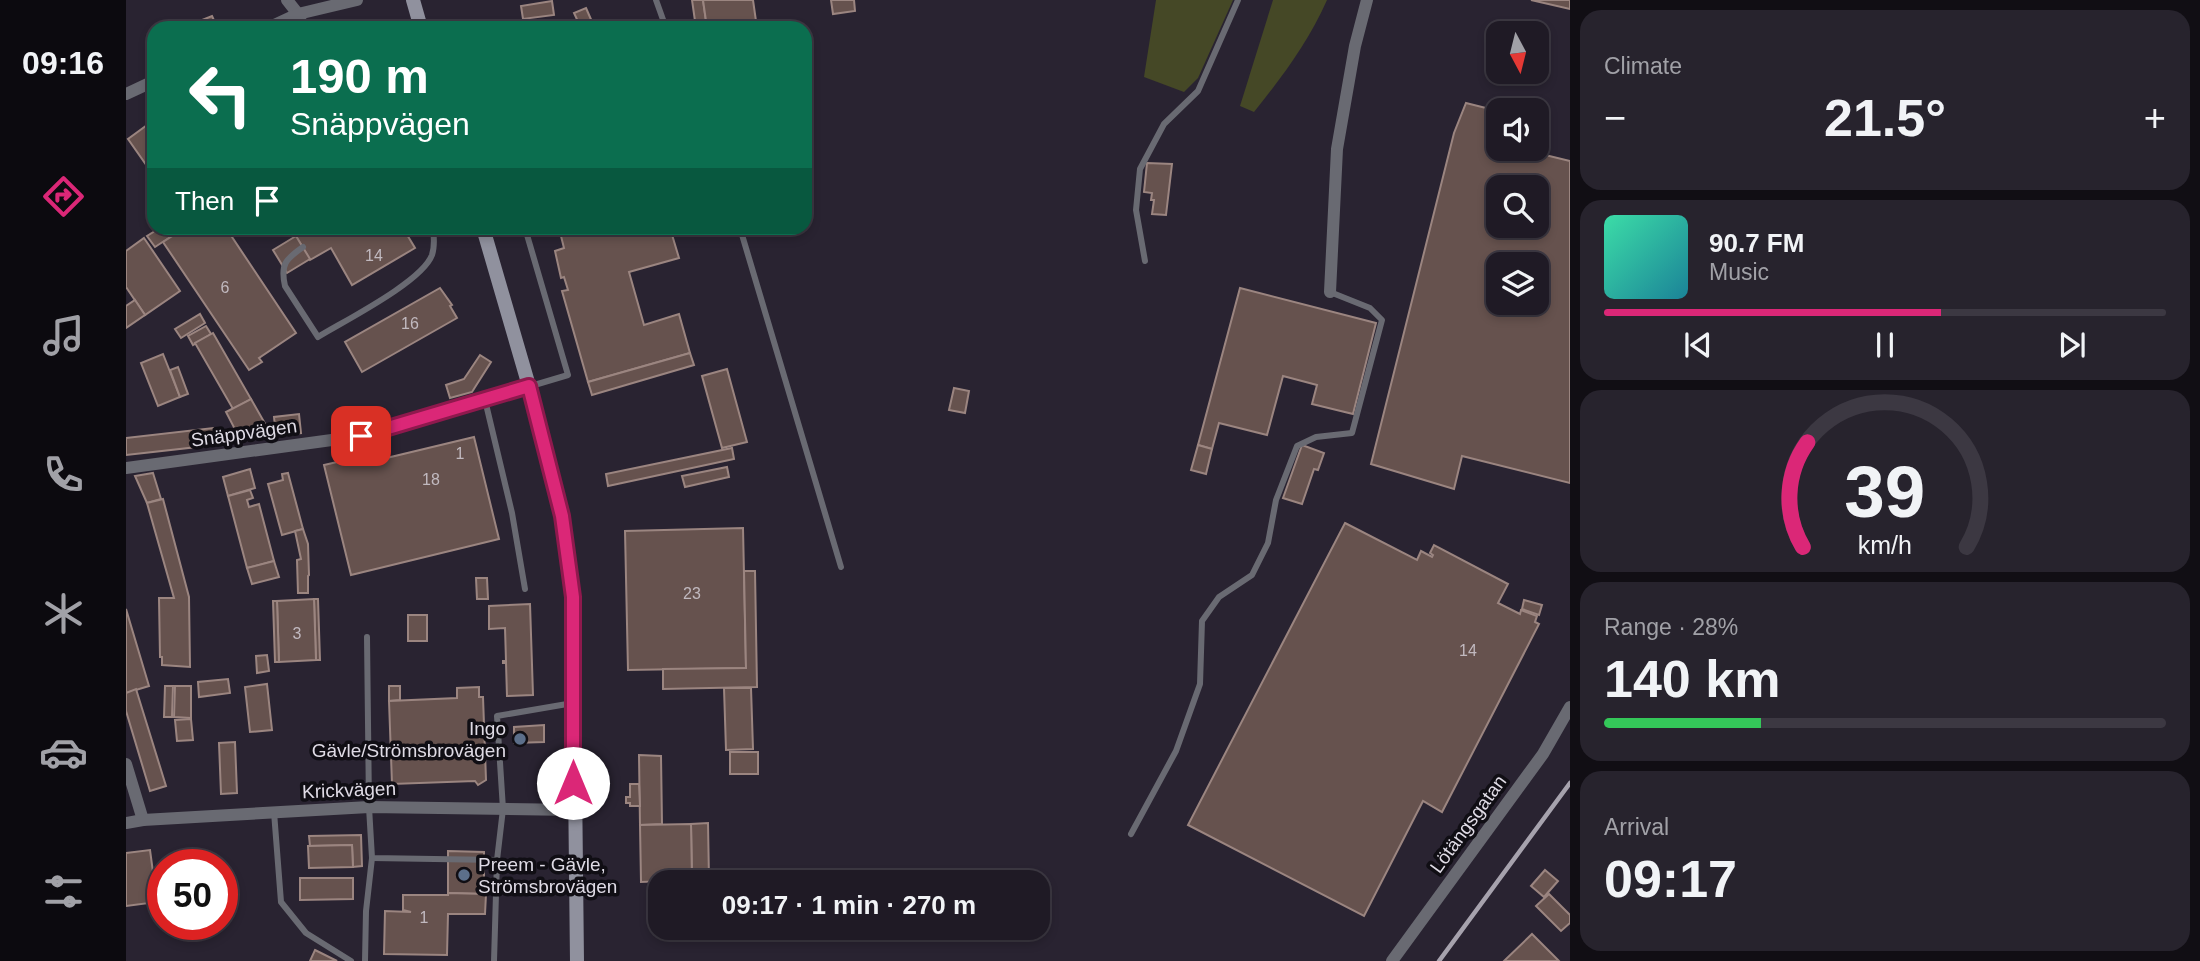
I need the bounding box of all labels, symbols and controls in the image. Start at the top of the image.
north arrow [1486,21,1549,84]
map controls [1486,21,1549,315]
text: 09:16 [22,45,104,81]
icon: left [175,49,266,140]
text: 190 m [290,49,429,103]
text: Climate [1604,53,1682,79]
text: 21.5° [1824,89,1946,147]
text: − [1604,97,1626,139]
text: + [2144,97,2166,139]
button: sound [1486,98,1549,161]
text: Snäppvägen [290,106,470,142]
icon: directions [39,172,88,221]
button: search [1486,175,1549,238]
icon: arrive [248,182,286,220]
text: Then [175,186,234,216]
text: 90.7 FM [1709,228,1804,258]
house number: 14 [365,247,383,264]
button: layers [1486,252,1549,315]
text: Music [1709,259,1769,285]
house number: 6 [221,279,230,296]
icon: music [39,311,88,360]
house number: 16 [401,315,419,332]
icon: previous [1679,326,1717,364]
icon: pause [1866,326,1904,364]
icon: next [2053,326,2091,364]
pin [331,406,391,466]
street label: Snäppvägen [190,415,298,451]
icon: arrive [342,417,380,455]
house number: 1 [456,445,465,462]
icon: phone [39,450,88,499]
text: 39 [1845,451,1925,532]
house number: 18 [422,471,440,488]
text: km/h [1858,530,1912,558]
house number: 23 [683,585,701,602]
icon: climate [39,589,88,638]
text: Range · 28% [1604,614,1738,640]
house number: 3 [293,625,302,642]
house number: 14 [1459,642,1477,659]
text: 140 km [1604,650,1780,708]
place label: Ingo Gävle/Strömsbrovägen [312,718,506,761]
icon: car [39,728,88,777]
marker: Ingo Gävle/Strömsbrovägen [512,731,528,747]
position arrow [536,746,610,820]
street label: Lötängsgatan [1426,771,1510,877]
street label: Krickvägen [302,778,396,802]
text: Arrival [1604,814,1669,840]
speed limit sign: 50 [147,849,238,940]
text: 09:17 [1604,850,1737,908]
place label: Preem - Gävle, Strömsbrovägen [478,854,617,897]
icon: filters [39,867,88,916]
marker: Preem - Gävle, Strömsbrovägen [456,867,472,883]
text: 09:17 · 1 min · 270 m [722,890,976,920]
house number: 1 [420,909,429,926]

